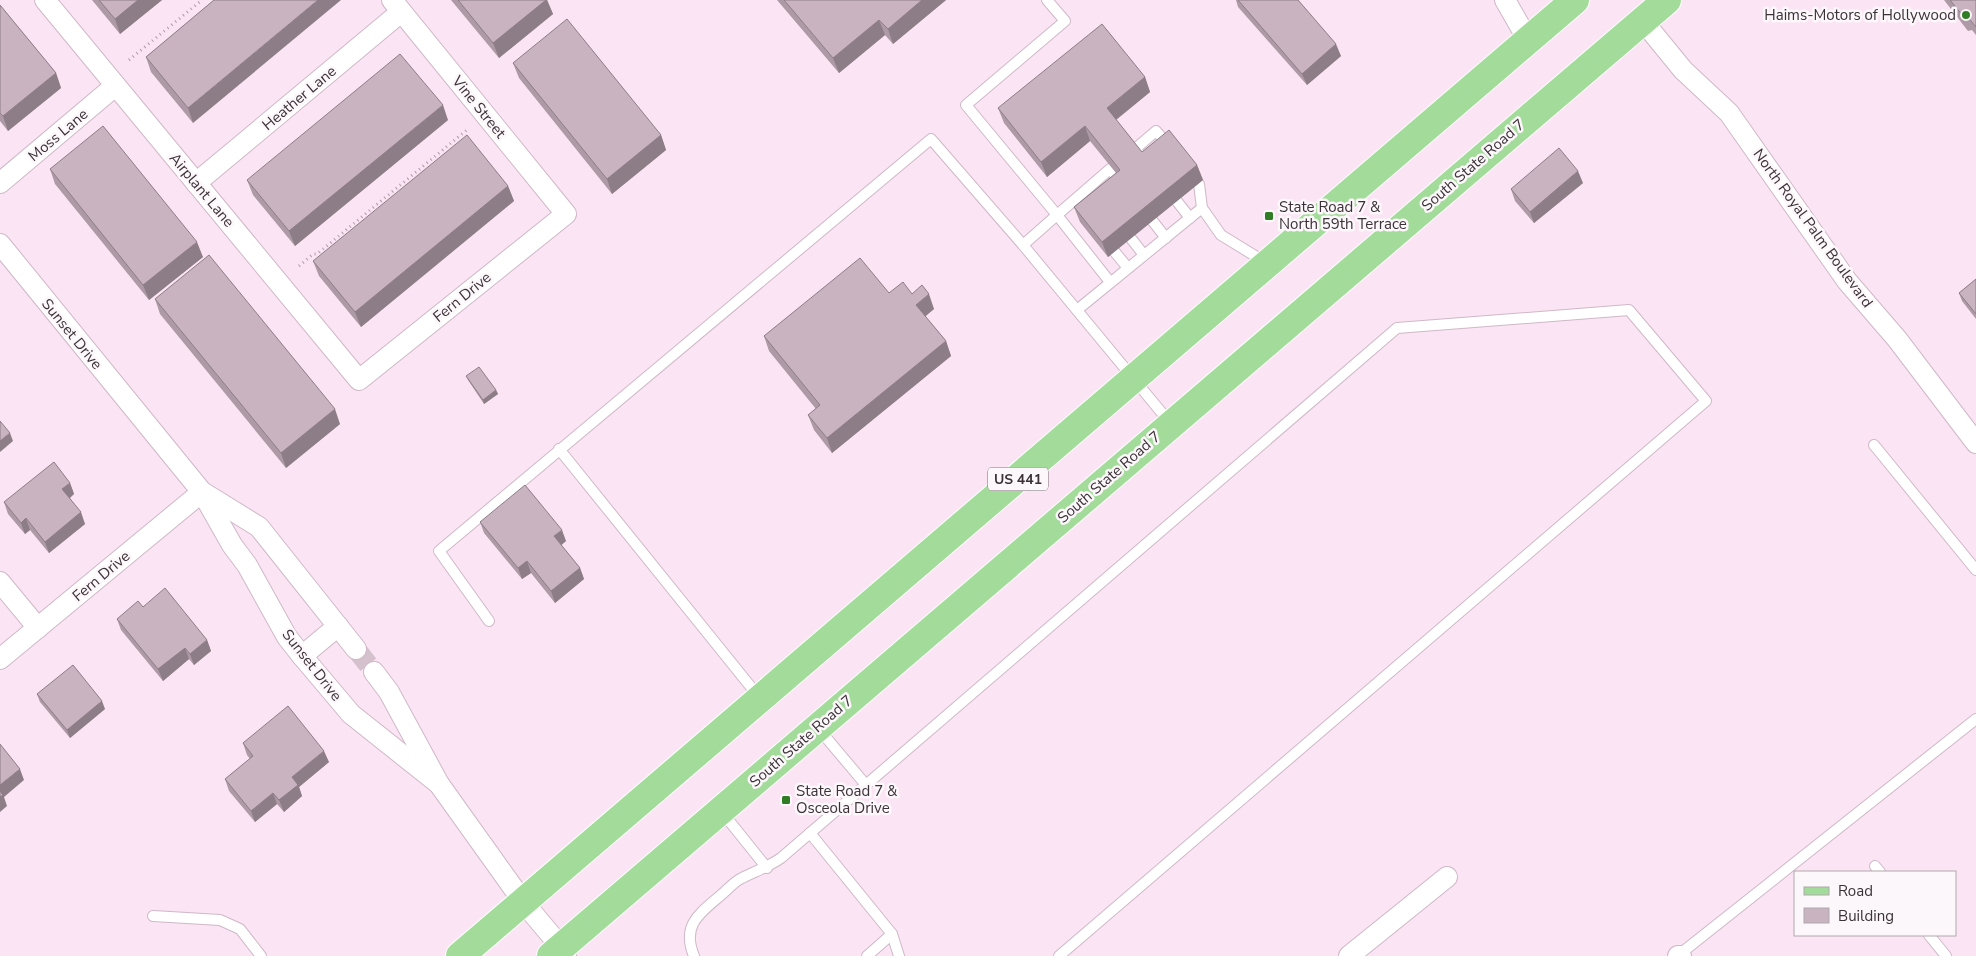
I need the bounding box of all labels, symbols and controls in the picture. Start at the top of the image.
place label: Haims-Motors of Hollywood [1764,5,1956,25]
marker: Haims-Motors of Hollywood [1960,9,1972,21]
street label: Heather Lane [258,61,340,135]
street label: Vine Street [447,71,511,143]
street label: Moss Lane [24,104,92,166]
street label: South State Road 7 [1417,115,1529,215]
street label: North Royal Palm Boulevard [1749,145,1877,311]
street label: Airplant Lane [165,149,239,231]
place label: State Road 7 & North 59th Terrace [1279,197,1407,234]
marker: State Road 7 & North 59th Terrace [1263,210,1275,222]
street label: Fern Drive [429,267,495,327]
street label: Sunset Drive [37,294,107,374]
street label: South State Road 7 [1053,427,1165,527]
road number: US 441 [988,468,1048,490]
street label: Fern Drive [68,546,134,606]
street label: Sunset Drive [278,625,346,705]
street label: South State Road 7 [745,691,857,791]
place label: State Road 7 & Osceola Drive [796,781,898,818]
marker: State Road 7 & Osceola Drive [780,794,792,806]
legend [1794,871,1956,936]
text: Road [1838,881,1873,901]
text: Building [1838,906,1894,926]

